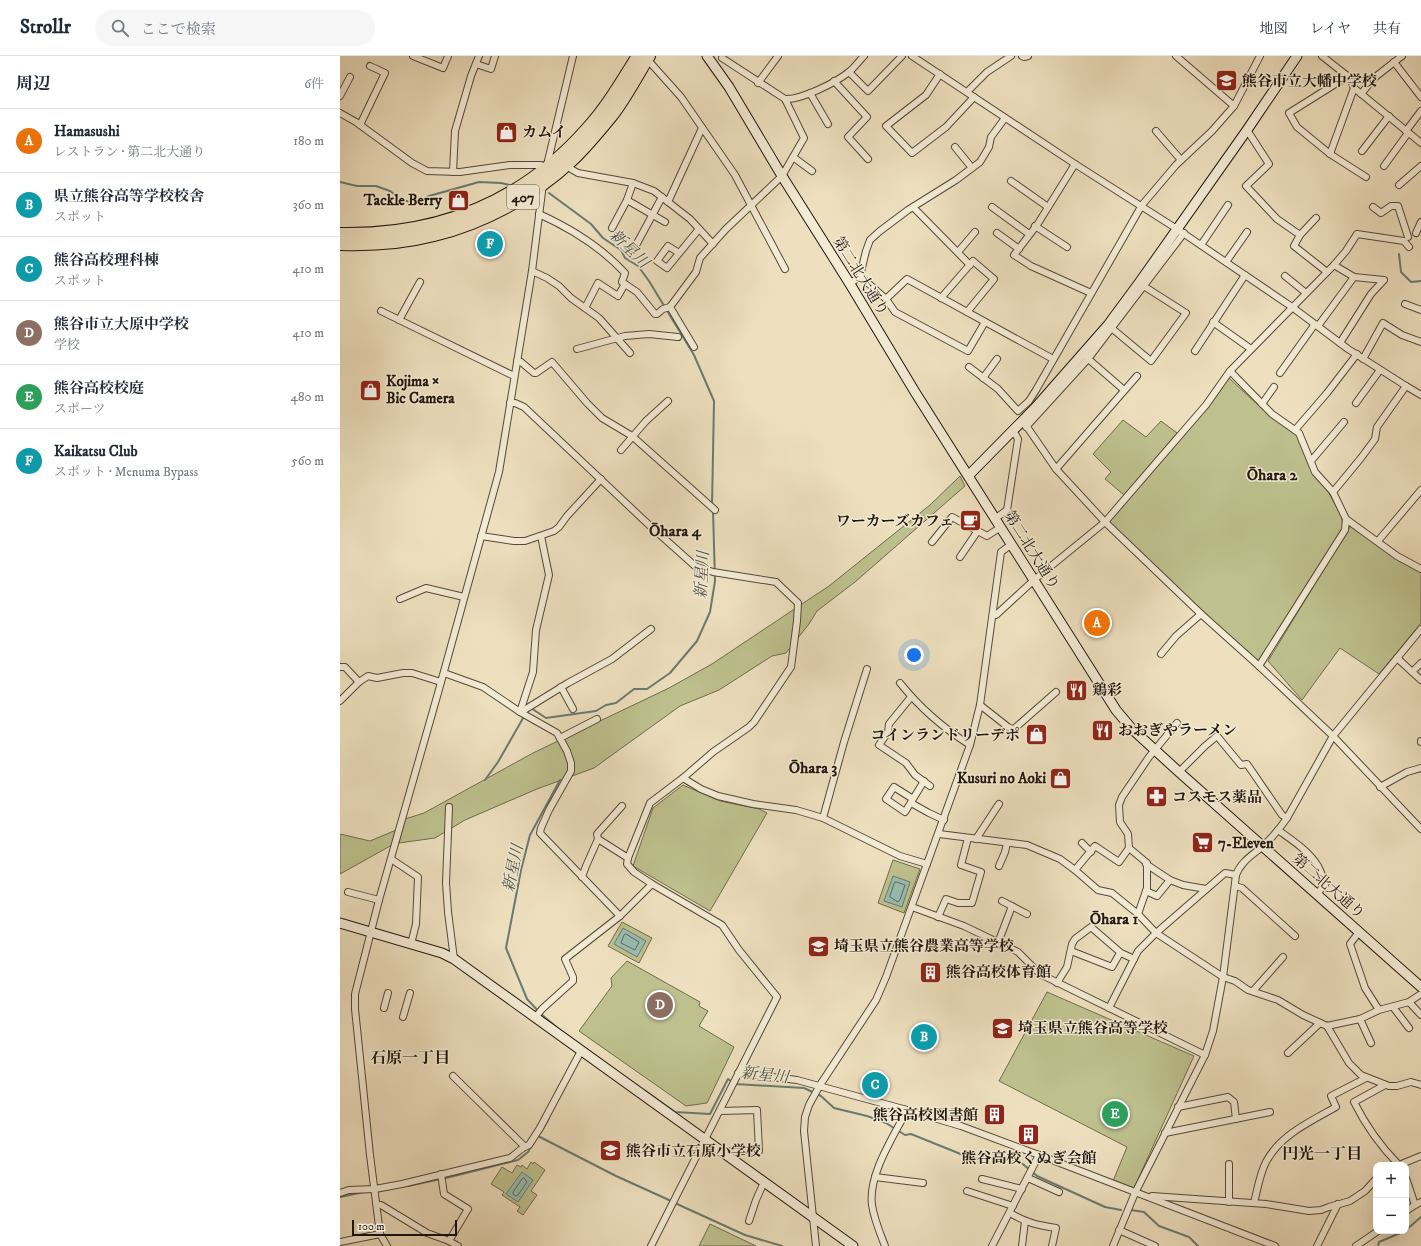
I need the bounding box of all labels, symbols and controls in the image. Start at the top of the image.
search box [95,10,375,46]
text: Strollr [20,16,71,39]
icon: search [109,17,131,39]
text: ここで検索 [141,20,216,39]
text: 地図 [1260,20,1288,38]
text: レイヤ [1310,20,1351,38]
text: 共有 [1373,20,1401,38]
school or university icon: 熊谷市立大幡中学校 [1213,68,1239,94]
place label: 熊谷市立大幡中学校 [1242,72,1377,91]
text: 周辺 [16,73,50,95]
text: 6件 [304,76,324,92]
shop icon: カムイ [494,119,520,145]
text: Hamasushi [54,122,120,141]
place label: カムイ [522,123,567,142]
text: A [25,133,33,149]
text: 180 m [293,133,324,149]
text: レストラン · 第二北大通り [54,144,205,160]
road number: 407 [507,185,539,209]
text: 県立熊谷高等学校校舎 [54,187,204,206]
shop icon: Tackle Berry [445,187,471,213]
place label: Tackle Berry [363,191,443,210]
text: B [25,197,33,213]
text: 360 m [293,197,324,213]
text: スポット [54,209,106,225]
water label: 新星川 [605,225,655,274]
pin: F [477,229,503,259]
street label: 第二北大通り [829,233,892,319]
text: 熊谷高校理科棟 [54,251,159,270]
text: C [25,261,33,277]
text: 410 m [292,261,324,277]
text: スポット [54,273,106,289]
text: 熊谷市立大原中学校 [54,315,189,334]
text: D [24,325,34,341]
text: 410 m [292,325,324,341]
text: 学校 [54,337,80,353]
place label: Kojima × Bic Camera [386,372,455,408]
shop icon: Kojima × Bic Camera [357,377,383,403]
text: 熊谷高校校庭 [54,379,144,398]
text: E [24,389,34,405]
text: 480 m [290,389,324,405]
text: スポーツ [54,401,105,417]
text: Kaikatsu Club [54,442,138,461]
text: F [25,453,33,469]
text: 560 m [291,453,324,469]
text: スポット · Menuma Bypass [54,464,198,480]
district label: Ōhara 2 [1247,465,1298,485]
street label: 第二北大通り [1000,507,1063,593]
cafe icon: ワーカーズカフェ [957,508,983,534]
place label: ワーカーズカフェ [836,512,954,531]
district label: Ōhara 4 [649,521,702,541]
water label: 新星川 [691,549,713,600]
pin: A [1084,608,1110,638]
your location [904,645,924,665]
restaurant icon: 鶏彩 [1063,677,1089,703]
place label: 鶏彩 [1092,681,1122,700]
restaurant icon: おおぎやラーメン [1089,717,1115,743]
place label: おおぎやラーメン [1118,721,1237,740]
shop icon: コインランドリーデポ [1023,722,1049,748]
place label: コインランドリーデポ [870,726,1020,745]
district label: Ōhara 3 [789,758,837,778]
shop icon: Kusuri no Aoki [1048,765,1074,791]
place label: Kusuri no Aoki [957,769,1046,788]
pharmacy icon: コスモス薬品 [1144,784,1170,810]
place label: コスモス薬品 [1172,788,1262,807]
supermarket icon: 7-Eleven [1190,830,1216,856]
place label: 7-Eleven [1218,834,1274,853]
water label: 新星川 [498,841,528,894]
street label: 第二北大通り [1288,850,1369,923]
district label: Ōhara 1 [1090,909,1138,929]
school or university icon: 埼玉県立熊谷農業高等学校 [805,933,831,959]
place label: 埼玉県立熊谷農業高等学校 [834,937,1014,956]
building icon: 熊谷高校体育館 [917,959,943,985]
place label: 熊谷高校体育館 [946,963,1051,982]
pin: D [647,990,673,1020]
school or university icon: 埼玉県立熊谷高等学校 [989,1015,1015,1041]
place label: 埼玉県立熊谷高等学校 [1018,1019,1168,1038]
pin: B [911,1022,937,1052]
district label: 石原一丁目 [370,1048,450,1068]
water label: 新星川 [740,1063,792,1088]
pin: C [862,1070,888,1100]
pin: E [1102,1099,1128,1129]
building icon: 熊谷高校図書館 [981,1102,1007,1128]
place label: 熊谷高校図書館 [873,1106,978,1125]
building icon: 熊谷高校くぬぎ会館 [1016,1122,1042,1148]
school or university icon: 熊谷市立石原小学校 [598,1138,624,1164]
place label: 熊谷市立石原小学校 [626,1142,761,1161]
district label: 円光一丁目 [1282,1144,1362,1164]
place label: 熊谷高校くぬぎ会館 [961,1149,1097,1168]
map controls [1373,1162,1409,1234]
button: + [1373,1162,1409,1198]
button: − [1373,1198,1409,1234]
scale bar [352,1218,457,1237]
text: 100 m [358,1220,384,1234]

